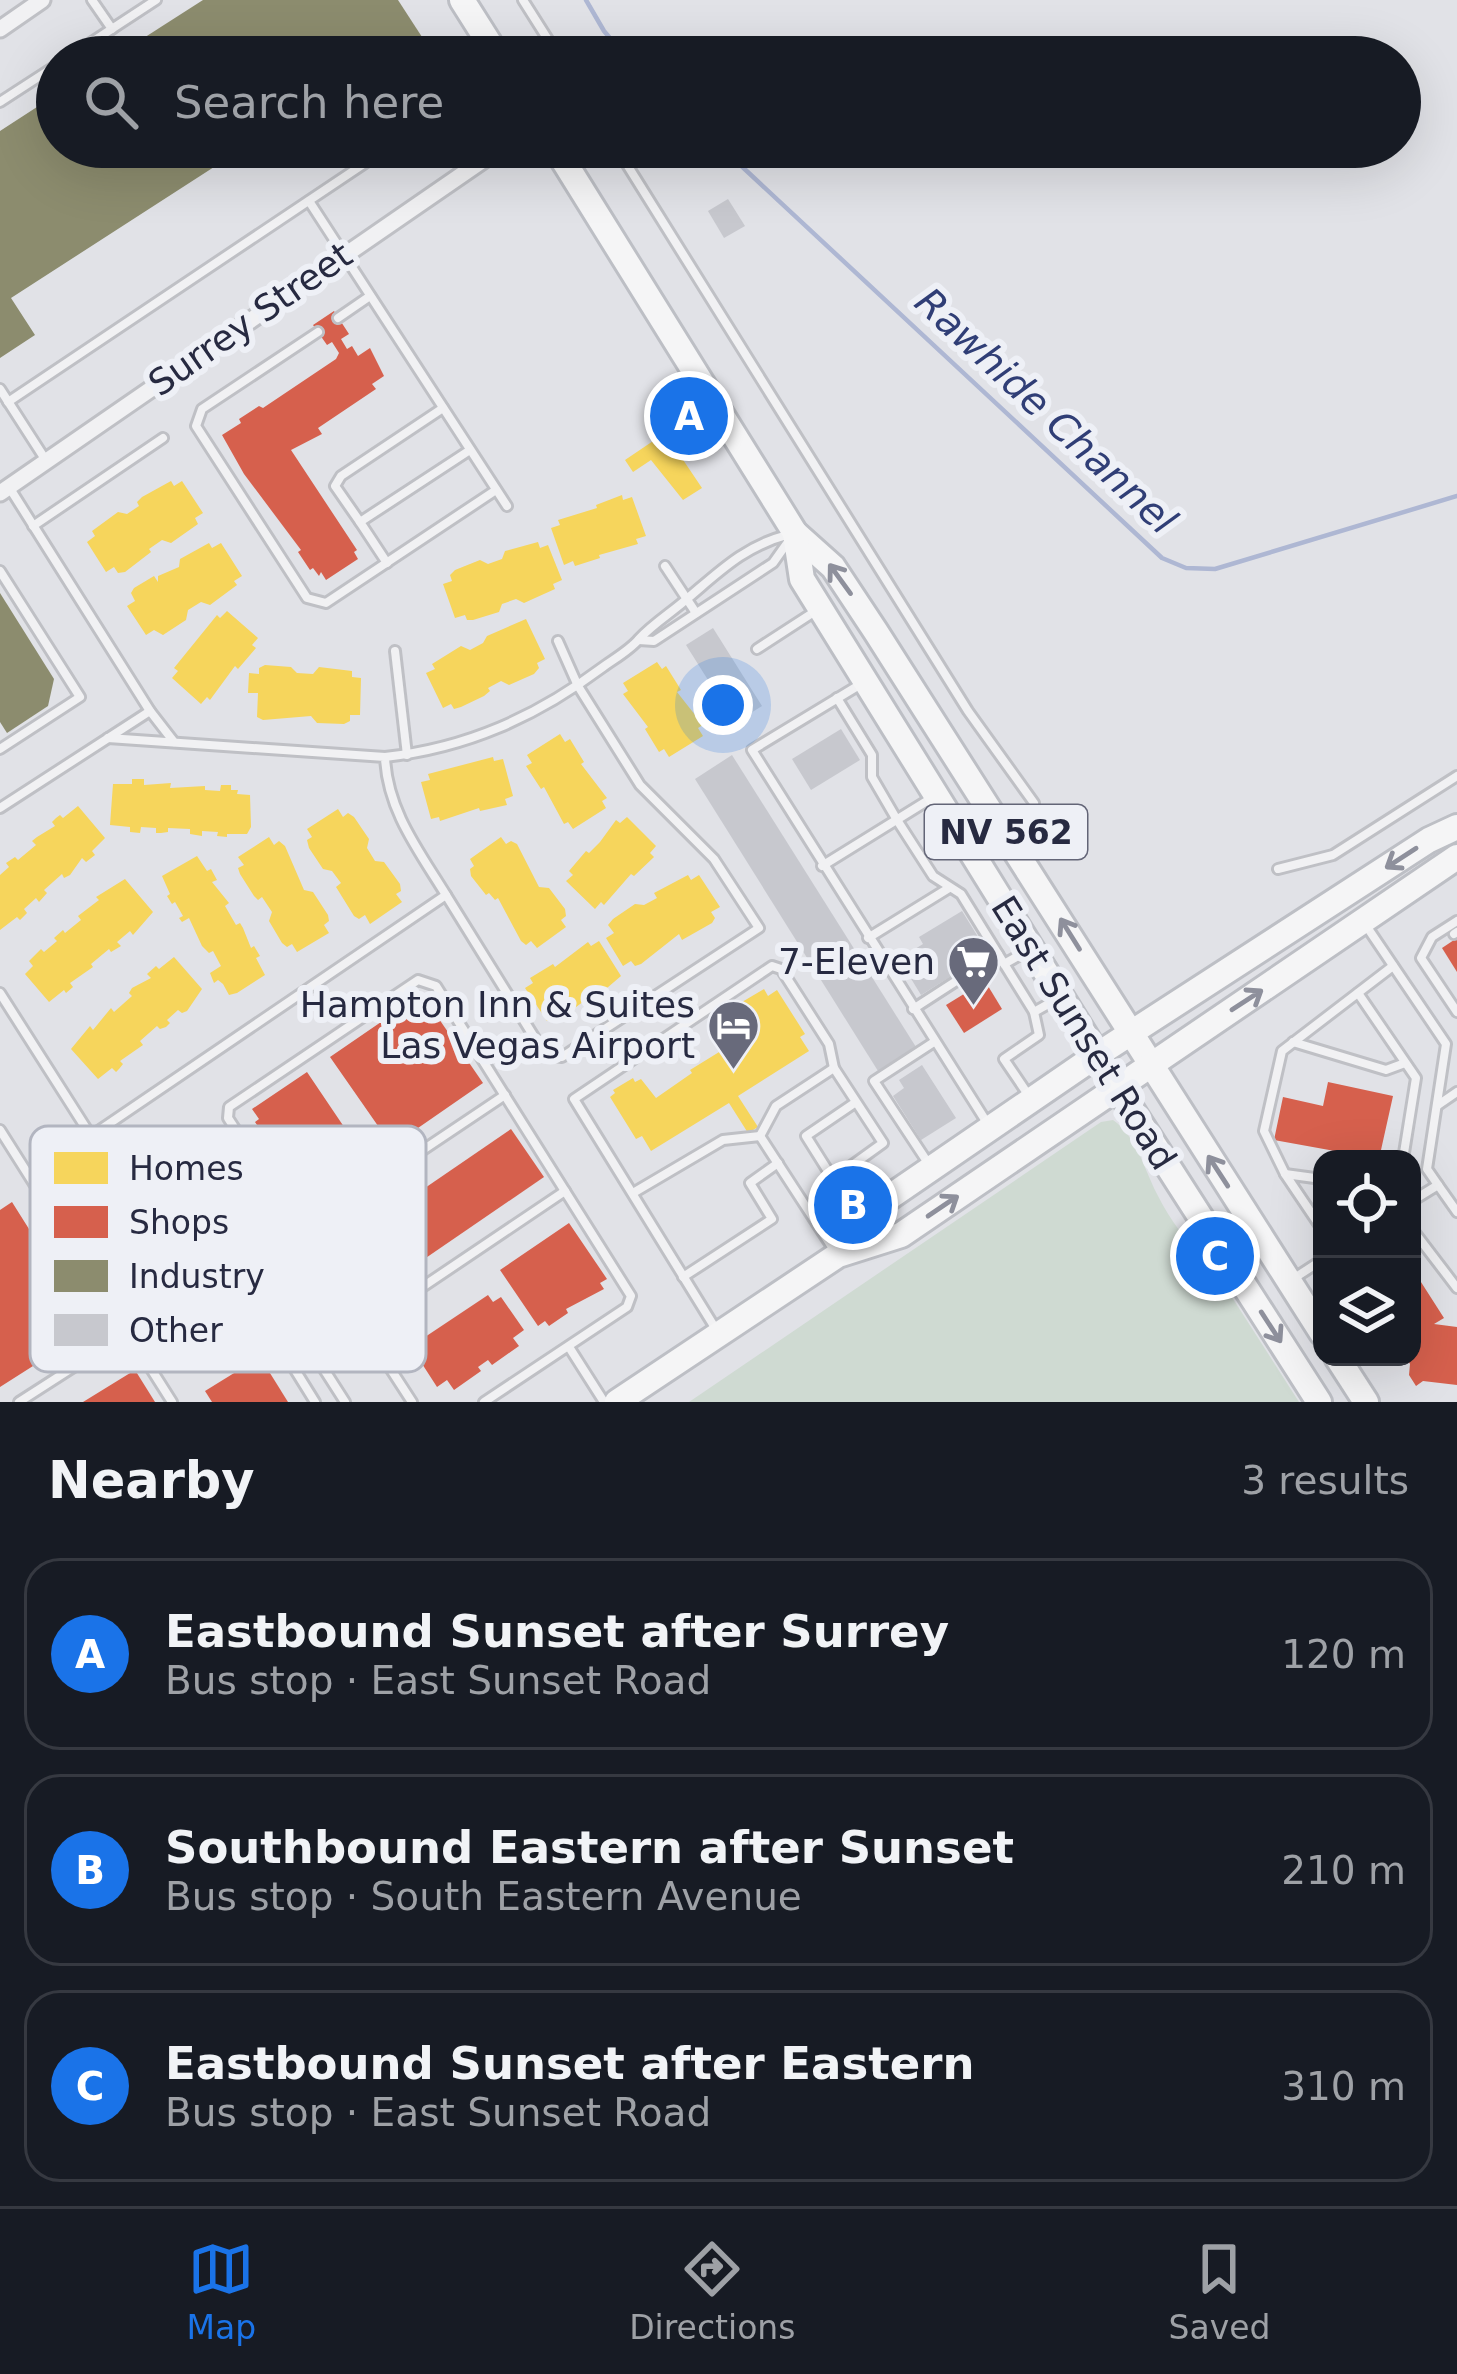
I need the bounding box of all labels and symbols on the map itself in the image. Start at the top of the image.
street label: Surrey Street [141,234,359,404]
water label: Rawhide Channel [906,279,1186,543]
pin: A [650,371,728,461]
one-way arrow [827,563,853,596]
your location [693,675,753,735]
road number: NV 562 [925,805,1087,859]
one-way arrow [1385,845,1419,870]
street label: East Sunset Road [983,889,1185,1177]
one-way arrow [1058,917,1083,951]
supermarket icon: 7-Eleven [946,933,1002,1007]
place label: 7-Eleven [778,941,935,982]
place label: Hampton Inn & Suites Las Vegas Airport [300,984,695,1066]
one-way arrow [1229,988,1263,1013]
hotel icon: Hampton Inn & Suites Las Vegas Airport [706,997,762,1071]
legend [30,1126,426,1372]
text: Homes [129,1149,244,1188]
one-way arrow [1205,1155,1230,1189]
pin: B [814,1160,892,1250]
one-way arrow [925,1194,959,1219]
text: Shops [129,1203,229,1242]
pin: C [1176,1211,1254,1301]
text: Industry [129,1257,265,1296]
one-way arrow [1258,1309,1283,1343]
text: Other [129,1311,223,1350]

